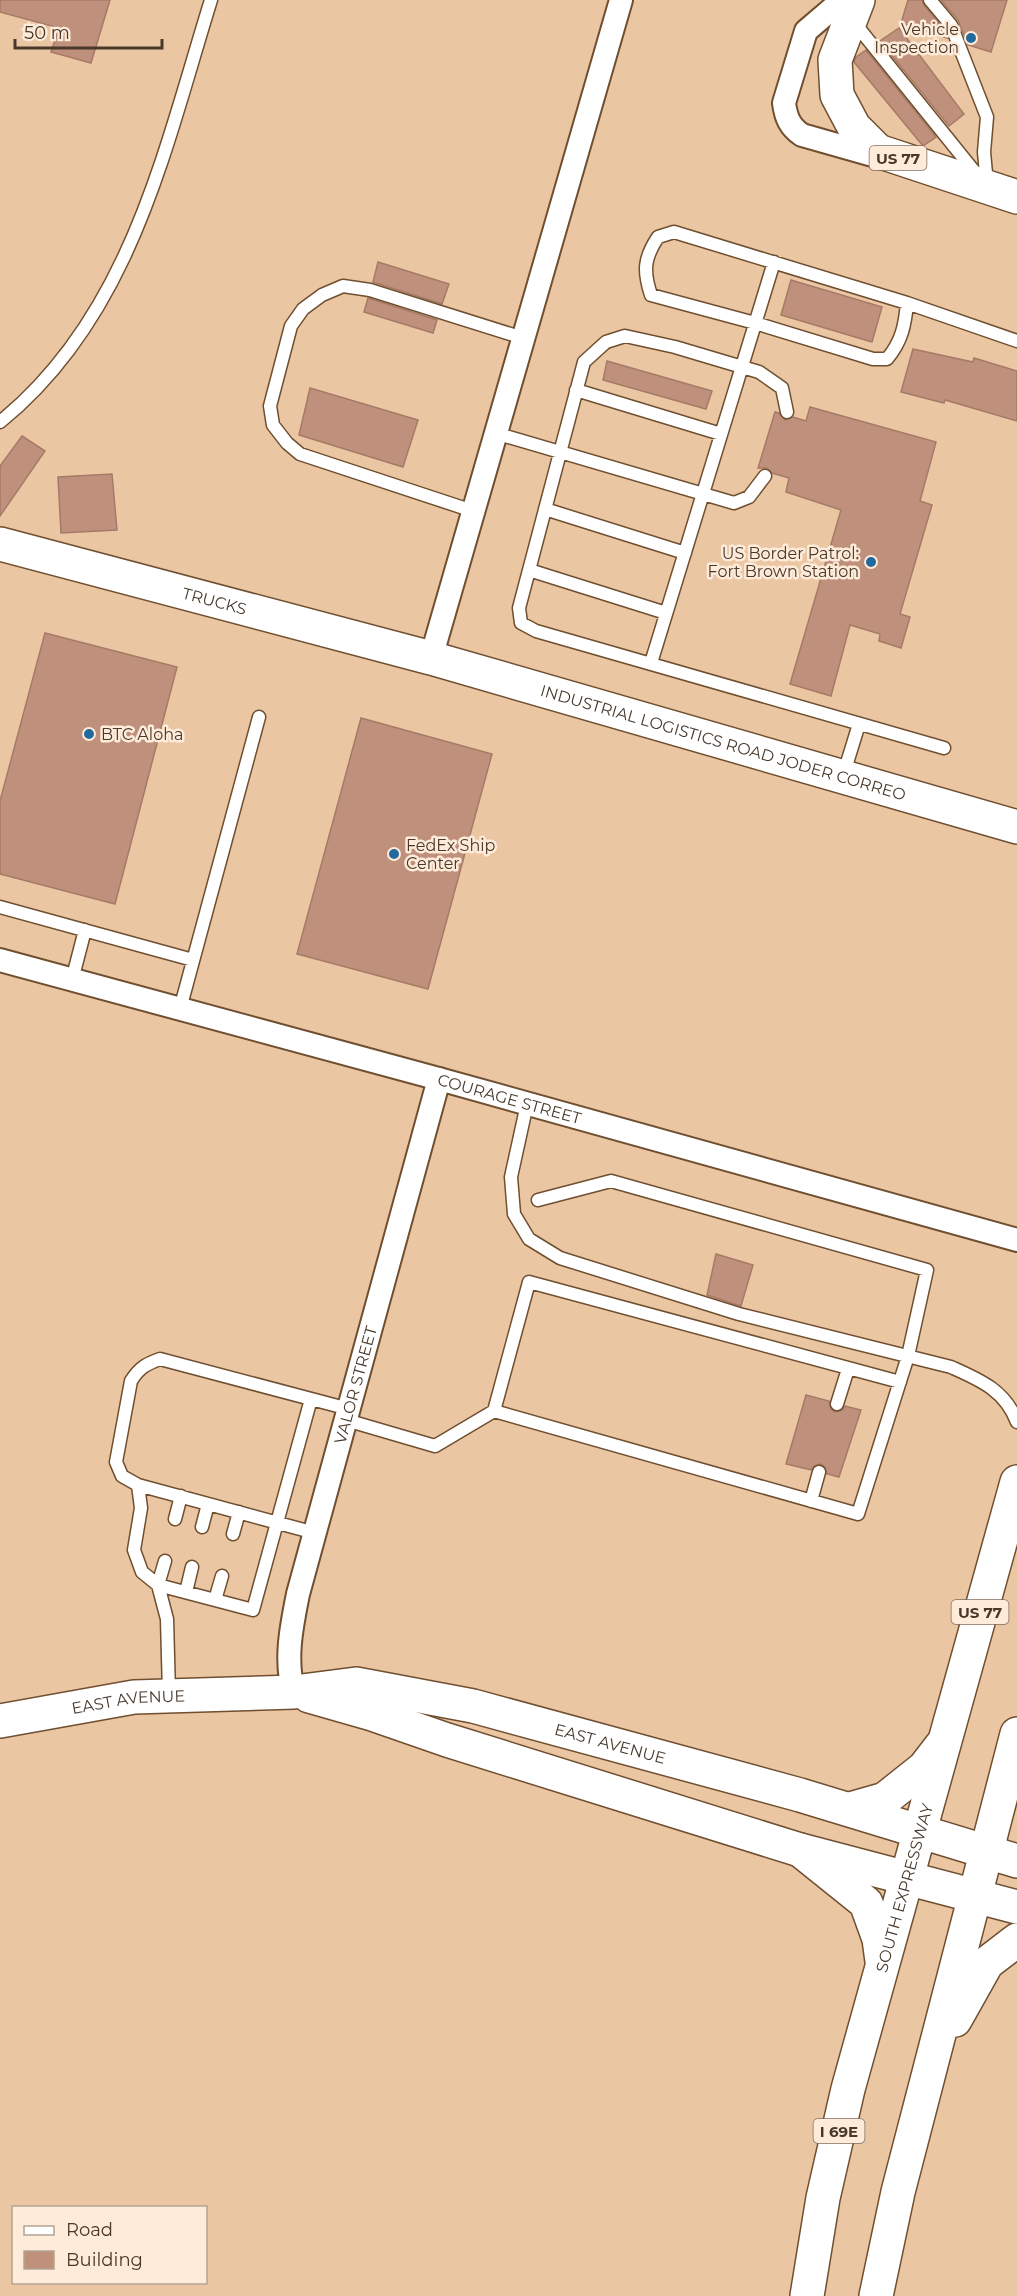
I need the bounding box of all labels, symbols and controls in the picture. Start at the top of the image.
scale bar [15,12,162,50]
place label: Vehicle Inspection [874,20,959,57]
text: 50 m [24,22,70,44]
marker: Vehicle Inspection [964,31,978,45]
road number: US 77 [870,146,926,170]
place label: US Border Patrol: Fort Brown Station [708,544,859,581]
marker: US Border Patrol: Fort Brown Station [864,555,878,569]
street label: TRUCKS [180,583,249,618]
street label: INDUSTRIAL LOGISTICS ROAD JODER CORREO [538,681,908,804]
place label: BTC Aloha [101,725,183,744]
marker: BTC Aloha [82,727,96,741]
place label: FedEx Ship Center [406,836,496,873]
marker: FedEx Ship Center [387,847,401,861]
street label: COURAGE STREET [436,1070,584,1128]
street label: VALOR STREET [330,1323,381,1446]
road number: US 77 [952,1600,1008,1624]
street label: EAST AVENUE [70,1686,185,1718]
street label: EAST AVENUE [553,1719,668,1768]
street label: SOUTH EXPRESSWAY [871,1800,937,1974]
road number: I 69E [814,2119,864,2143]
legend [12,2206,207,2284]
text: Road [66,2219,113,2241]
text: Building [66,2249,143,2271]

